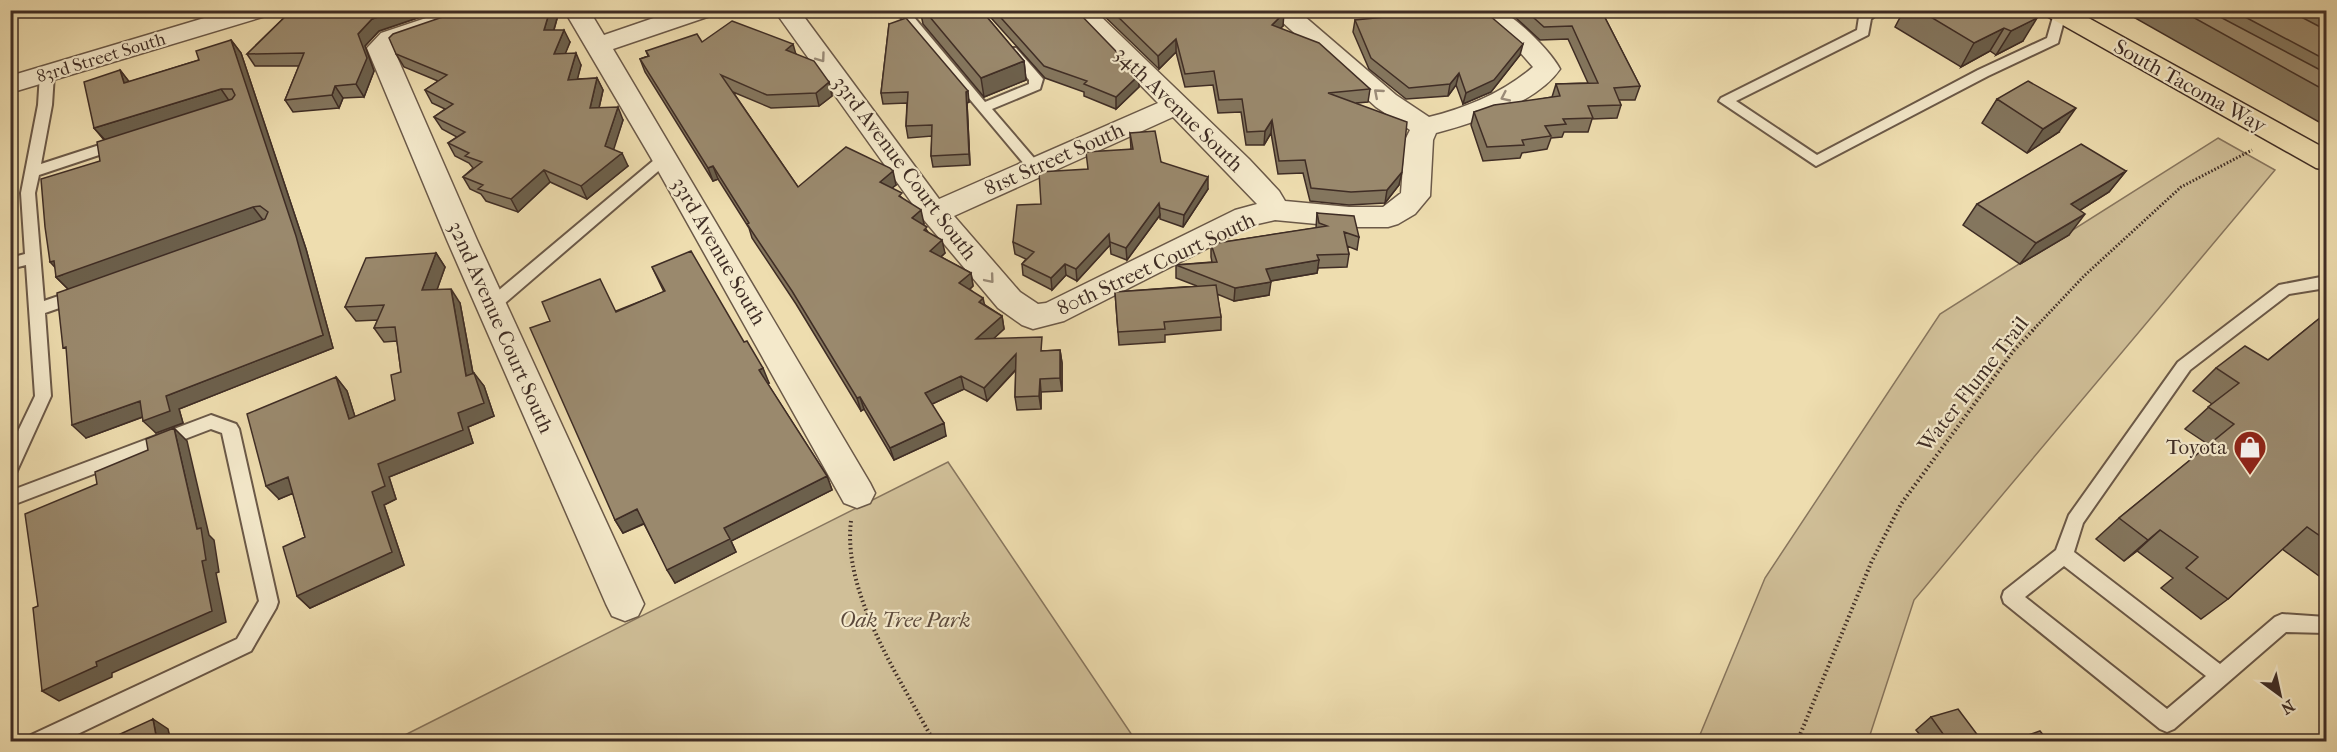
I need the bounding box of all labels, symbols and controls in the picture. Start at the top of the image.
street label: 83rd Street South [34,28,168,88]
street label: South Tacoma Way [2110,34,2271,138]
street label: 34th Avenue South [1110,41,1248,177]
one-way arrow [813,51,824,62]
street label: 33rd Avenue Court South [828,71,982,265]
one-way arrow [1374,89,1385,100]
one-way arrow [1501,89,1512,101]
street label: 81st Street South [981,117,1128,200]
street label: 33rd Avenue South [667,173,771,329]
street label: 80th Street Court South [1053,207,1259,320]
street label: 32nd Avenue Court South [443,217,559,437]
one-way arrow [983,272,994,283]
street label: Water Flume Trail [1912,312,2033,457]
shop icon: Toyota [2232,429,2268,476]
place label: Toyota [2166,435,2227,459]
park label: Oak Tree Park [840,608,971,632]
north arrow [2250,665,2310,725]
text: N [2277,696,2298,719]

